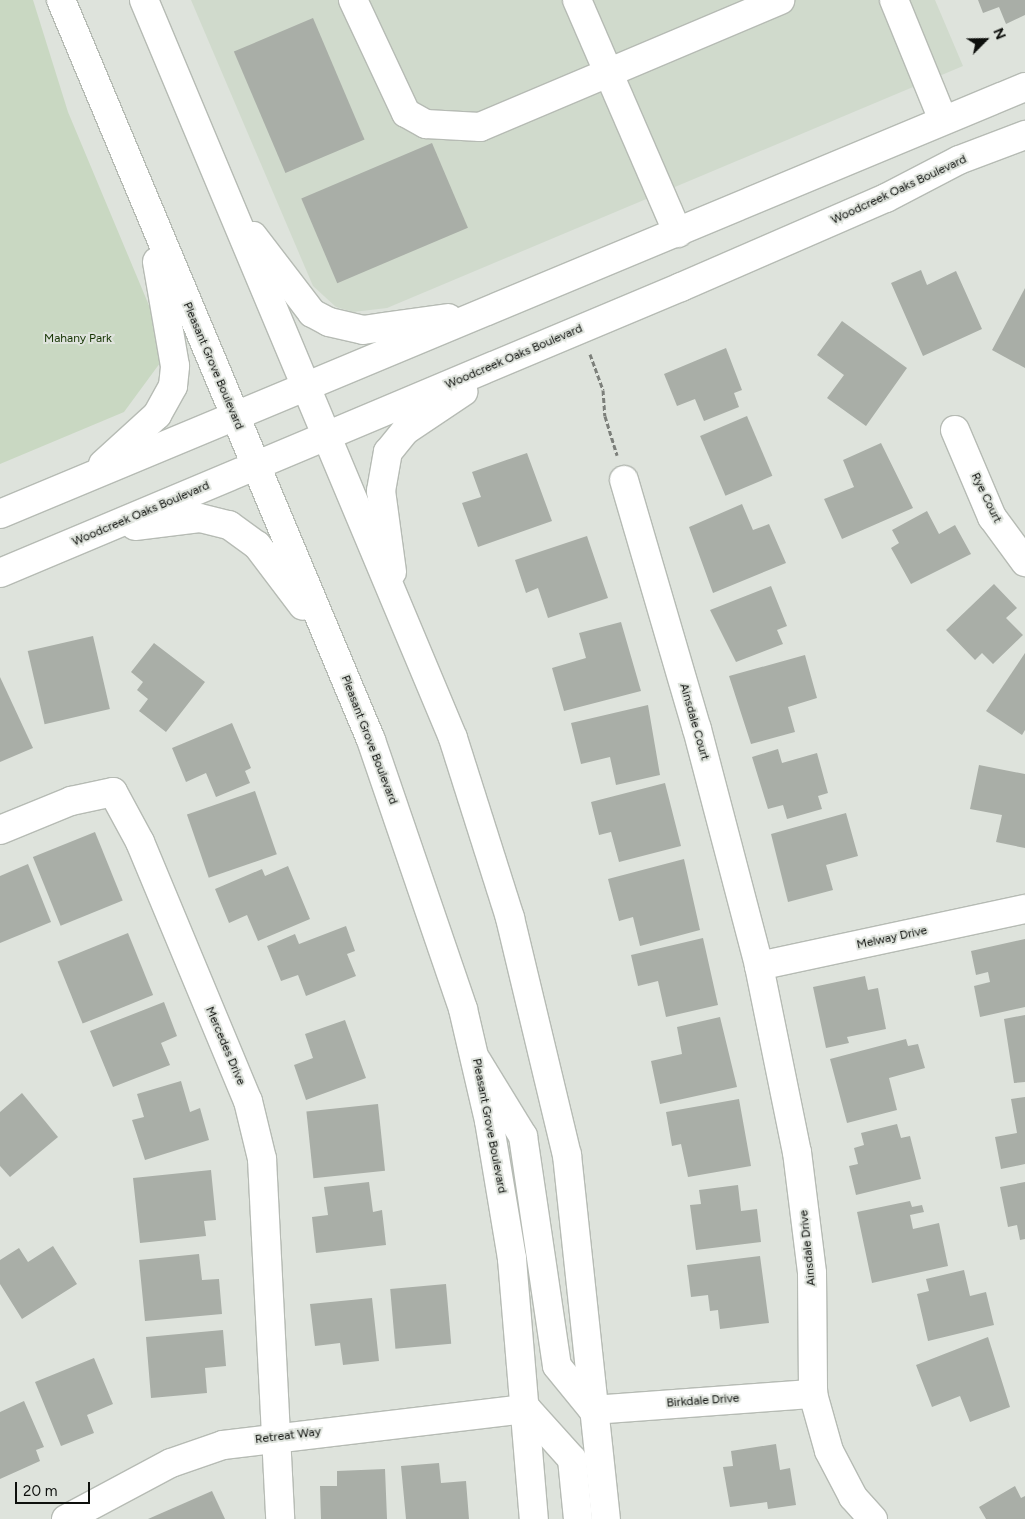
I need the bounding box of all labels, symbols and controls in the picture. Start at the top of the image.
north arrow [960,15,1010,65]
text: N [989,26,1009,42]
street label: Woodcreek Oaks Boulevard [829,152,969,228]
street label: Pleasant Grove Boulevard [180,300,246,432]
street label: Woodcreek Oaks Boulevard [443,322,585,392]
park label: Mahany Park [44,332,112,346]
street label: Rye Court [968,471,1004,525]
street label: Woodcreek Oaks Boulevard [70,479,212,549]
street label: Pleasant Grove Boulevard [338,673,400,807]
street label: Ainsdale Court [676,682,712,762]
street label: Melway Drive [855,924,929,952]
street label: Mercedes Drive [202,1005,248,1087]
street label: Pleasant Grove Boulevard [469,1057,509,1195]
street label: Ainsdale Drive [797,1209,819,1287]
street label: Birkdale Drive [666,1391,740,1411]
street label: Retreat Way [254,1425,322,1447]
scale bar [18,1472,92,1504]
text: 20 m [23,1482,57,1500]

